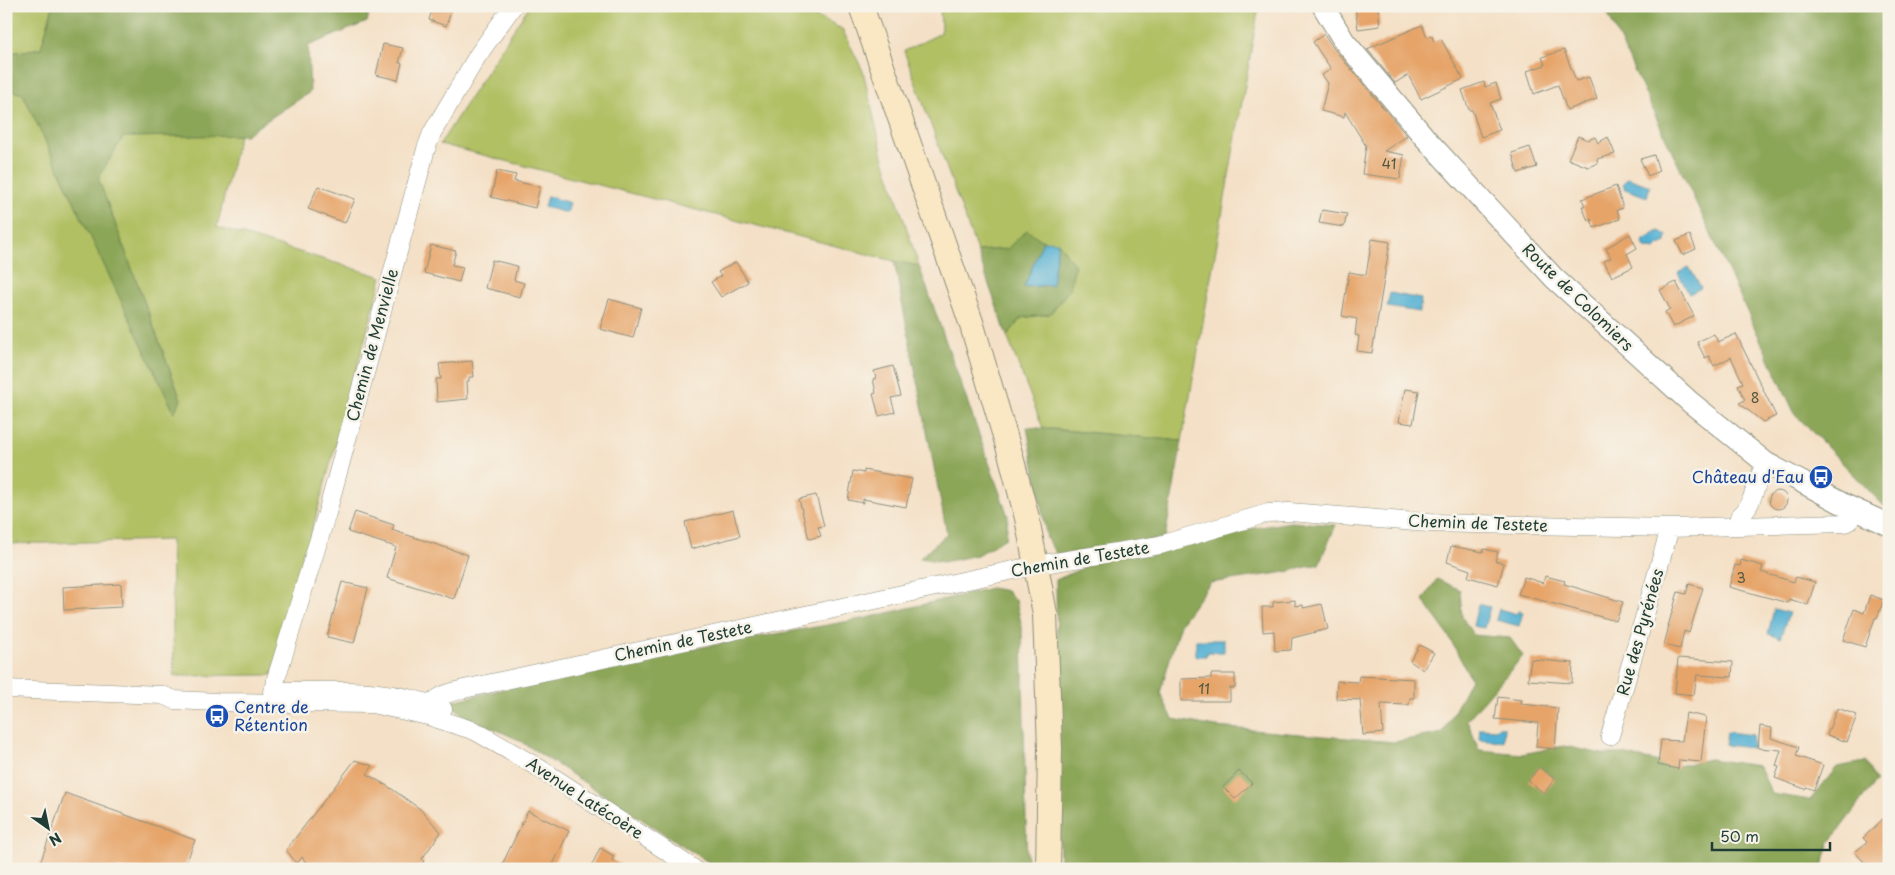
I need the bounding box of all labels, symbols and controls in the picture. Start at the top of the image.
house number: 41 [1382,153,1396,174]
street label: Route de Colomiers [1518,237,1640,356]
street label: Chemin de Menvielle [339,265,403,424]
house number: 8 [1751,387,1759,408]
place label: Château d'Eau [1692,464,1804,488]
bus stop icon: Château d'Eau [1808,464,1834,490]
street label: Chemin de Testete [1408,508,1549,536]
street label: Chemin de Testete [1009,534,1151,582]
street label: Rue des Pyrénées [1609,565,1669,698]
house number: 3 [1736,567,1746,588]
street label: Chemin de Testete [612,614,754,666]
house number: 11 [1198,678,1210,699]
place label: Centre de Rétention [234,694,309,736]
bus stop icon: Centre de Rétention [204,703,230,729]
street label: Avenue Latécoère [522,750,649,844]
north arrow [22,802,72,852]
scale bar [1712,820,1830,852]
text: 50 m [1720,824,1759,847]
text: N [45,827,66,851]

